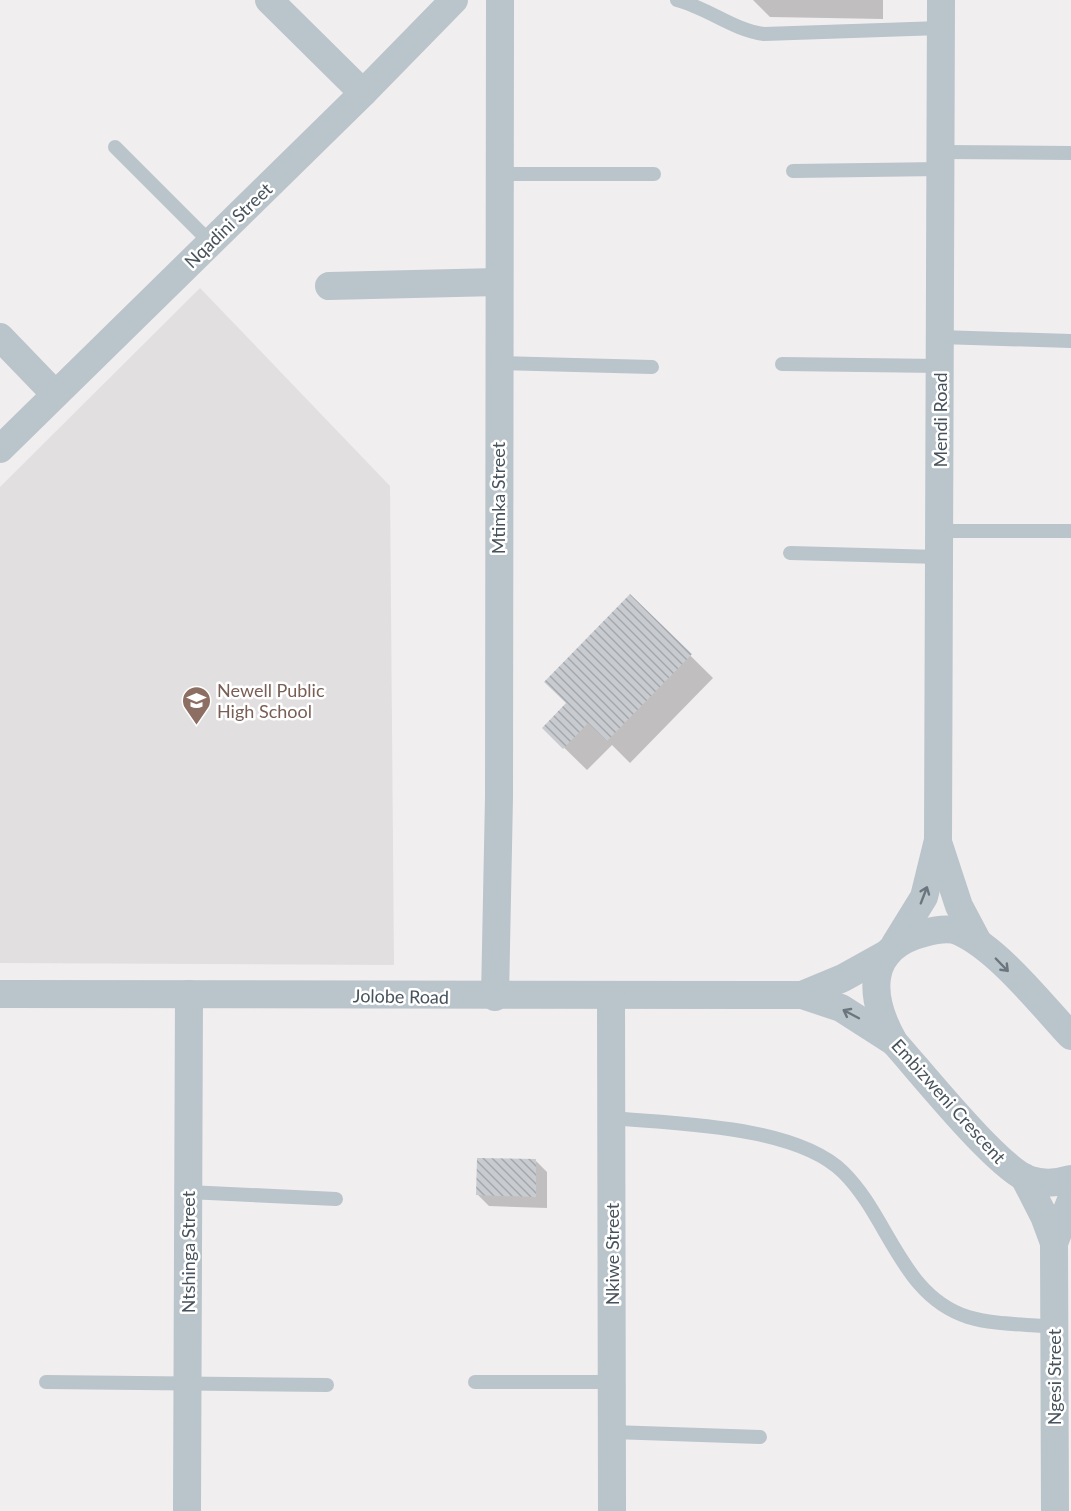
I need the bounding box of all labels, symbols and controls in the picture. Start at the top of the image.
street label: Nqadini Street [180,177,277,272]
street label: Mendi Road [929,373,951,467]
street label: Mtimka Street [487,441,509,554]
place label: Newell Public High School [217,679,325,722]
school or university icon: Newell Public High School [180,684,212,726]
one-way arrow [920,887,931,905]
one-way arrow [995,957,1009,972]
street label: Jolobe Road [353,984,449,1008]
one-way arrow [842,1007,860,1019]
street label: Embizweni Crescent [887,1034,1011,1168]
street label: Ntshinga Street [177,1190,199,1313]
street label: Nkiwe Street [601,1202,623,1305]
street label: Ngesi Street [1043,1328,1065,1425]

